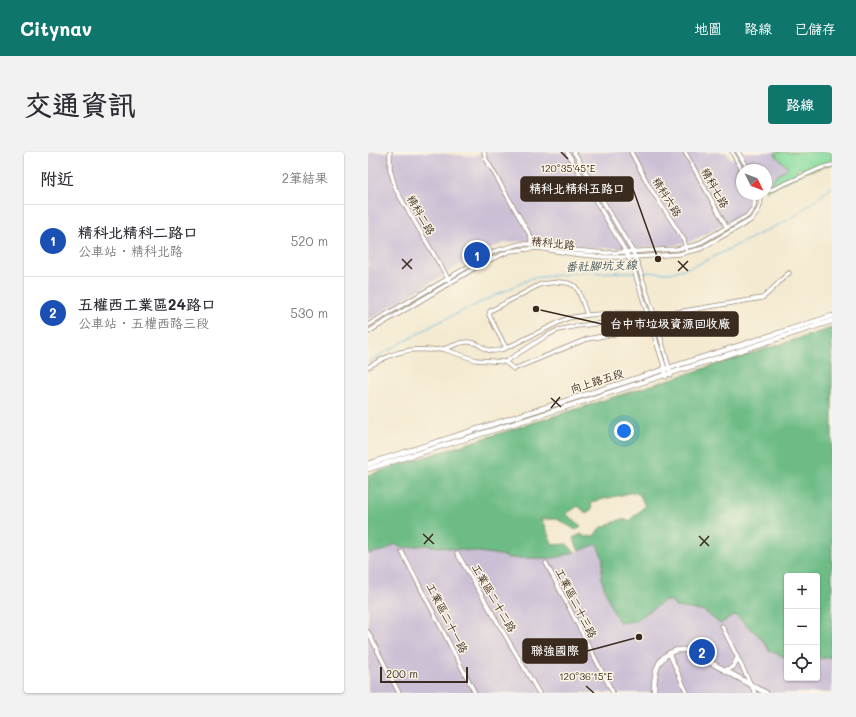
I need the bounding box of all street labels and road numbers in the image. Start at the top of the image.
street label: 精科七路 [698,165,733,211]
street label: 精科六路 [649,174,685,219]
street label: 精科二路 [404,192,439,238]
street label: 精科北路 [530,233,576,252]
street label: 向上路五段 [568,365,625,396]
street label: 工業區二十二路 [469,561,520,635]
street label: 工業區二十三路 [552,565,601,640]
street label: 工業區二十一路 [423,580,472,655]

